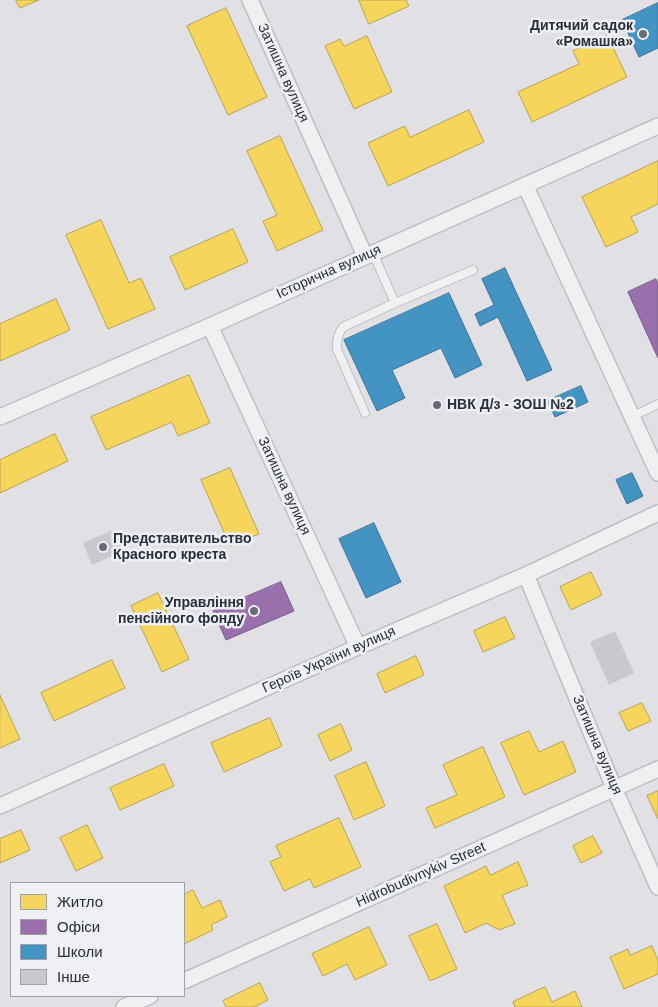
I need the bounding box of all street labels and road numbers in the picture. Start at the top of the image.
street label: Затишна вулиця [254,21,312,125]
street label: Історична вулиця [274,241,384,303]
street label: Затишна вулиця [254,434,314,538]
street label: Героїв України вулиця [260,623,398,697]
street label: Затишна вулиця [569,693,625,797]
street label: Hidrobudivnykiv Street [354,839,488,911]

